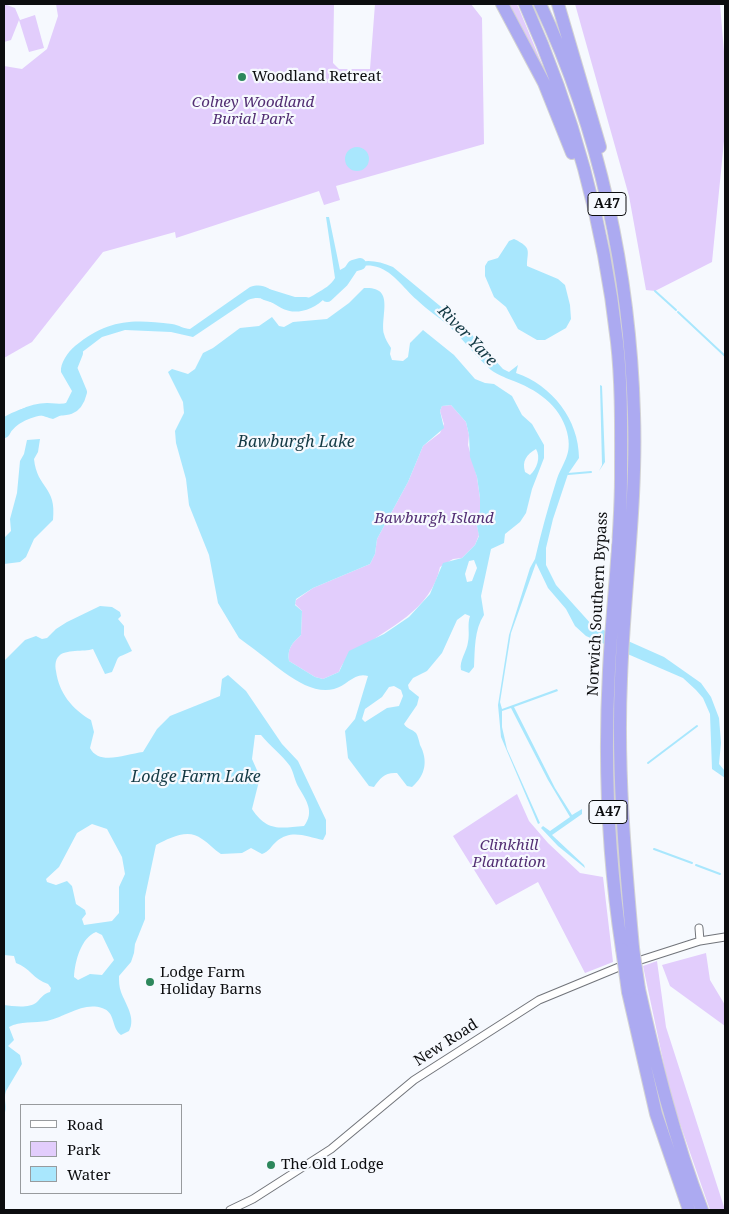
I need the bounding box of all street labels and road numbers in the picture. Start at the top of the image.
road number: A47 [588,192,626,215]
street label: Norwich Southern Bypass [584,511,612,697]
road number: A47 [589,800,627,824]
street label: New Road [411,1016,481,1070]

